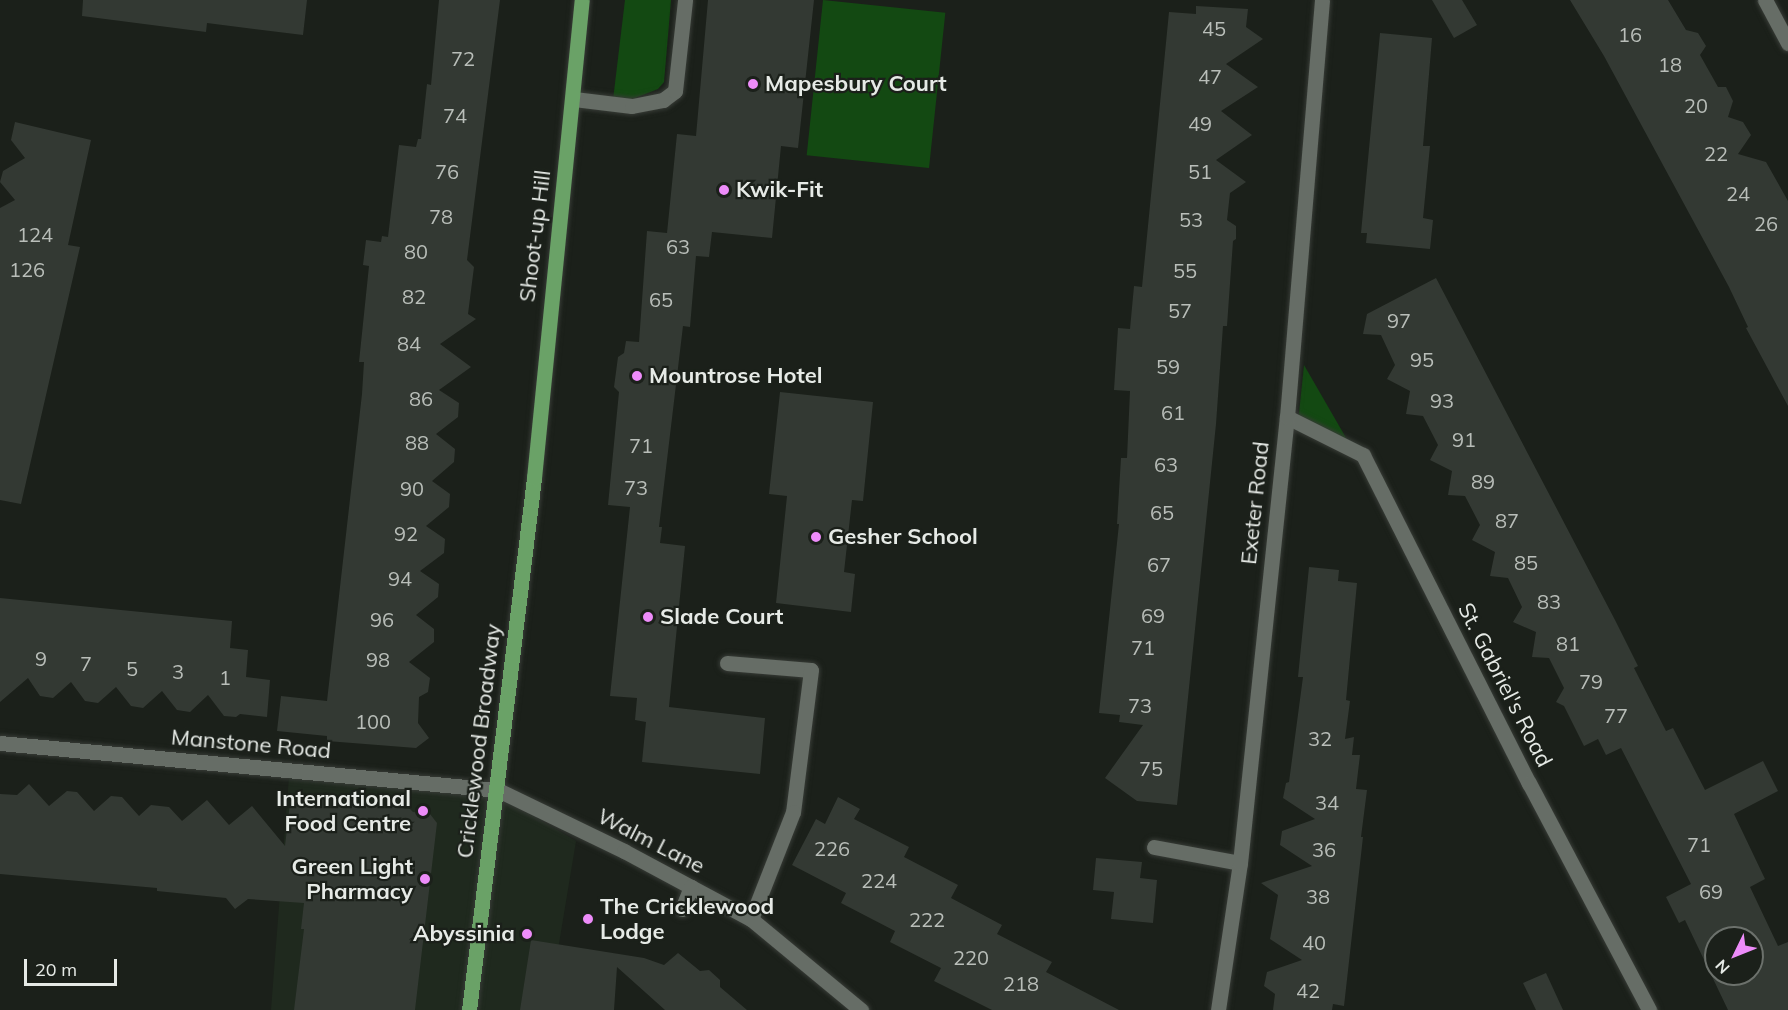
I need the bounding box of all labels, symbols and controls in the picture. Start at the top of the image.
house number: 45 [1202,16,1226,40]
house number: 16 [1618,22,1642,46]
house number: 72 [451,46,475,70]
house number: 18 [1658,52,1682,76]
house number: 47 [1198,64,1222,88]
place label: Mapesbury Court [765,71,947,97]
marker: Mapesbury Court [746,77,760,91]
house number: 20 [1684,93,1708,117]
house number: 74 [443,103,467,127]
house number: 49 [1188,111,1212,135]
house number: 22 [1704,141,1728,165]
house number: 76 [435,159,459,183]
house number: 51 [1188,159,1212,183]
street label: Shoot-up Hill [514,169,556,303]
place label: Kwik-Fit [736,177,823,203]
house number: 24 [1726,181,1750,205]
marker: Kwik-Fit [717,183,731,197]
house number: 78 [429,204,453,228]
house number: 53 [1179,207,1203,231]
house number: 26 [1754,211,1778,235]
house number: 124 [17,222,53,246]
house number: 63 [666,234,690,258]
house number: 80 [404,239,428,263]
house number: 126 [9,257,45,281]
house number: 55 [1173,258,1197,282]
house number: 82 [402,284,426,308]
house number: 65 [649,287,673,311]
house number: 57 [1168,298,1192,322]
house number: 97 [1387,308,1411,332]
house number: 84 [397,331,421,355]
house number: 95 [1410,347,1434,371]
house number: 59 [1156,354,1180,378]
place label: Mountrose Hotel [649,363,822,389]
marker: Mountrose Hotel [630,369,644,383]
house number: 86 [409,386,433,410]
house number: 93 [1430,388,1454,412]
house number: 61 [1161,400,1185,424]
house number: 91 [1452,427,1476,451]
house number: 88 [405,430,429,454]
house number: 71 [629,433,653,457]
street label: Exeter Road [1235,440,1275,566]
house number: 63 [1154,452,1178,476]
house number: 89 [1471,469,1495,493]
house number: 73 [624,475,648,499]
house number: 90 [400,476,424,500]
house number: 65 [1150,500,1174,524]
house number: 87 [1495,508,1519,532]
house number: 92 [394,521,418,545]
place label: Gesher School [828,524,978,550]
marker: Gesher School [809,530,823,544]
house number: 85 [1514,550,1538,574]
house number: 67 [1147,552,1171,576]
house number: 94 [388,566,412,590]
house number: 83 [1537,589,1561,613]
street label: St. Gabriel's Road [1452,598,1558,772]
house number: 69 [1141,603,1165,627]
place label: Slade Court [660,604,783,630]
house number: 96 [370,607,394,631]
marker: Slade Court [641,610,655,624]
street label: Cricklewood Broadway [452,622,506,860]
house number: 81 [1556,631,1580,655]
house number: 71 [1131,635,1155,659]
house number: 9 [35,646,47,670]
house number: 98 [366,647,390,671]
house number: 7 [80,651,92,675]
house number: 5 [126,656,138,680]
house number: 3 [172,659,184,683]
house number: 1 [219,665,231,689]
house number: 79 [1579,669,1603,693]
house number: 73 [1128,693,1152,717]
house number: 77 [1604,703,1628,727]
house number: 100 [355,709,391,733]
street label: Manstone Road [170,724,332,764]
house number: 32 [1308,726,1332,750]
house number: 75 [1139,756,1163,780]
place label: International Food Centre [276,785,411,836]
house number: 34 [1315,790,1339,814]
street label: Walm Lane [593,803,709,879]
marker: International Food Centre [416,804,430,818]
house number: 71 [1687,832,1711,856]
house number: 226 [814,836,850,860]
house number: 36 [1312,837,1336,861]
place label: Green Light Pharmacy [291,853,413,904]
house number: 224 [861,868,897,892]
marker: Green Light Pharmacy [418,872,432,886]
house number: 69 [1699,879,1723,903]
house number: 38 [1306,884,1330,908]
place label: The Cricklewood Lodge [600,893,774,944]
house number: 222 [909,907,945,931]
marker: The Cricklewood Lodge [581,912,595,926]
place label: Abyssinia [413,921,515,947]
north arrow [1704,926,1764,986]
marker: Abyssinia [520,927,534,941]
house number: 40 [1302,930,1326,954]
house number: 220 [953,945,989,969]
scale bar [27,947,120,985]
text: N [1711,956,1734,978]
text: 20 m [35,958,77,981]
house number: 218 [1003,971,1039,995]
house number: 42 [1296,978,1320,1002]

